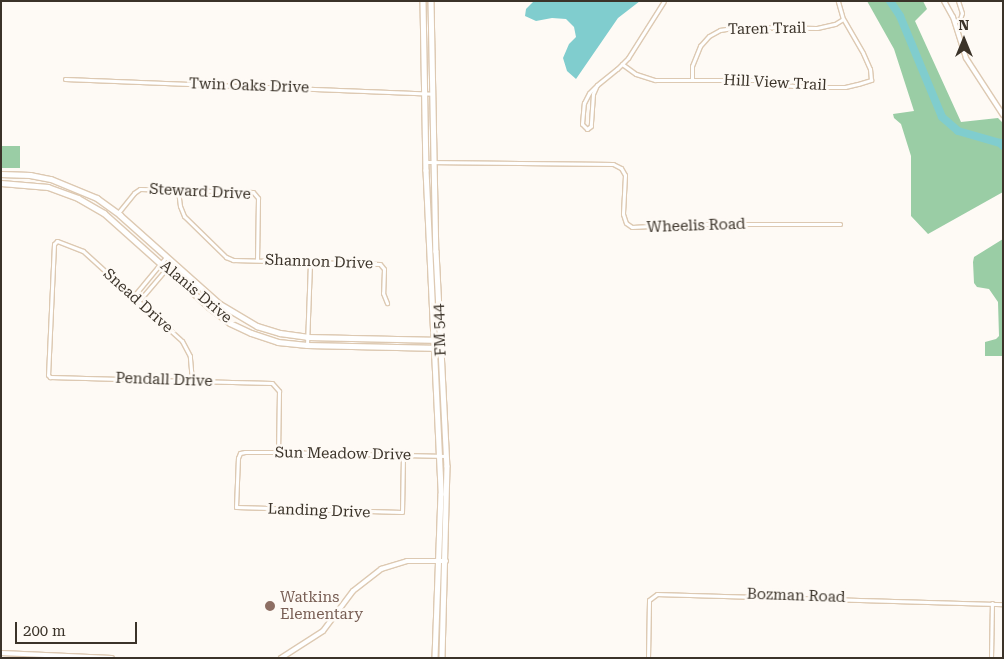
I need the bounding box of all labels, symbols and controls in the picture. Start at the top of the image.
north arrow [939,15,989,65]
text: N [959,17,969,33]
street label: Taren Trail [728,19,806,39]
street label: Hill View Trail [723,71,827,95]
street label: Twin Oaks Drive [189,75,309,97]
street label: Steward Drive [149,180,251,204]
street label: Wheelis Road [646,215,746,237]
street label: Shannon Drive [265,251,373,273]
street label: Alanis Drive [156,257,236,327]
street label: Snead Drive [99,265,177,337]
street label: FM 544 [430,303,450,357]
street label: Pendall Drive [115,369,213,391]
street label: Sun Meadow Drive [275,444,411,464]
street label: Landing Drive [267,500,371,522]
street label: Bozman Road [746,585,846,607]
place label: Watkins Elementary [280,588,363,623]
marker: Watkins Elementary [264,600,276,612]
scale bar [18,612,140,644]
text: 200 m [23,622,66,640]

